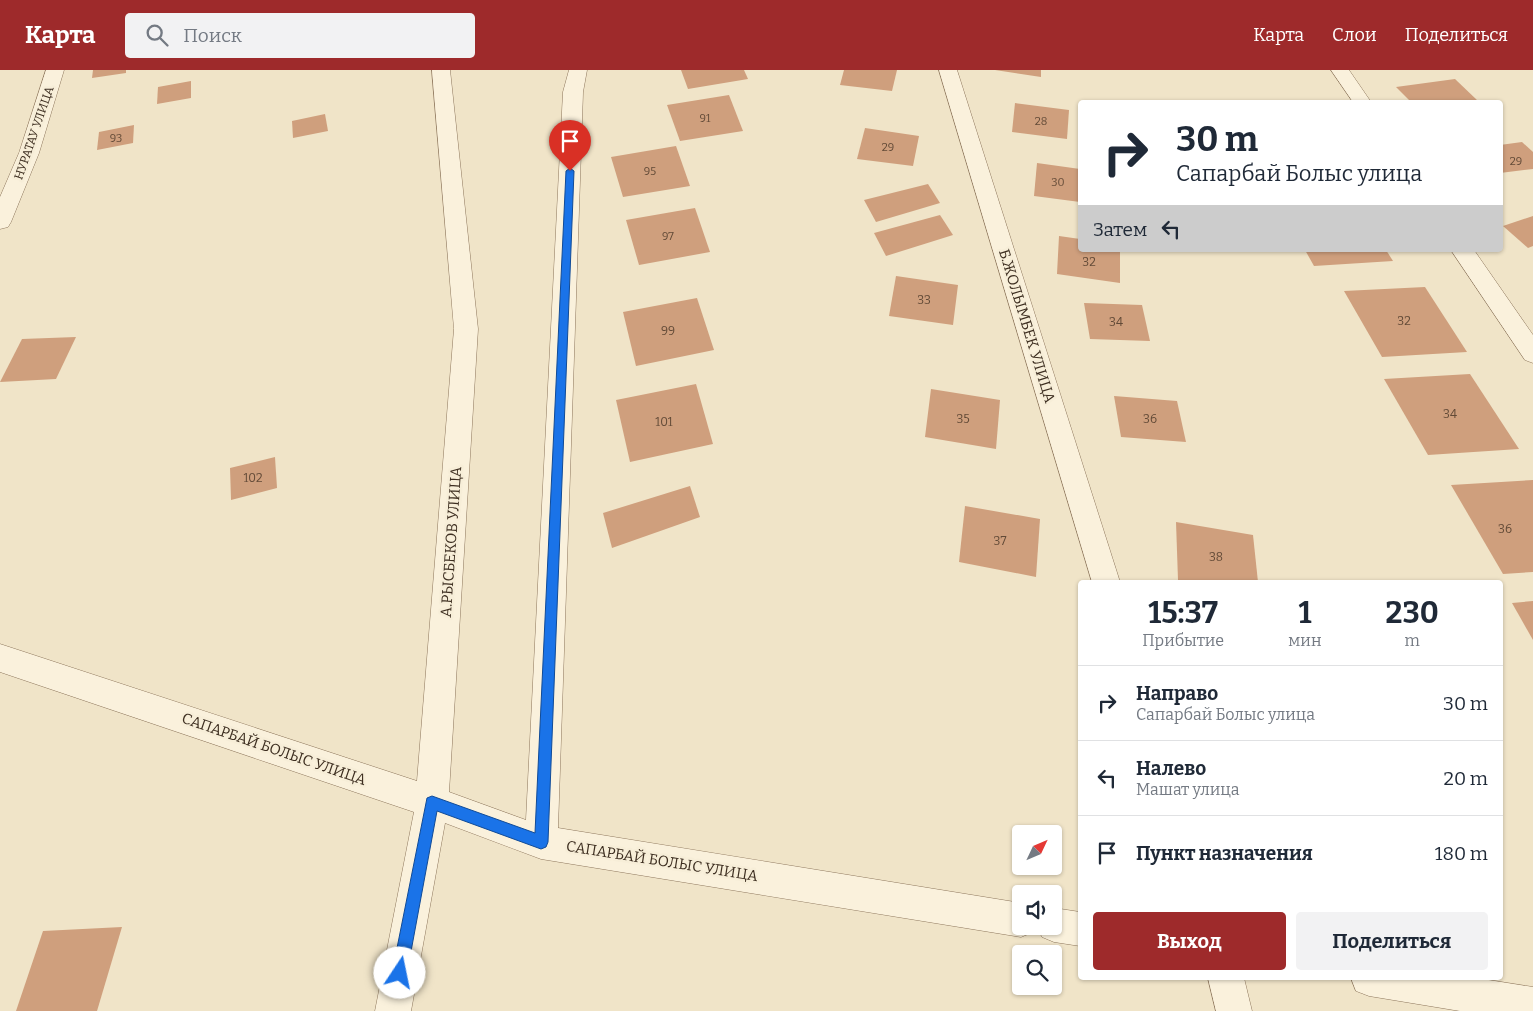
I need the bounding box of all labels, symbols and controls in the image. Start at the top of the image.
search box [125,13,475,58]
text: Карта [25,21,95,49]
icon: search [143,21,171,49]
text: Поиск [183,24,242,47]
text: Карта [1253,24,1304,46]
text: Слои [1332,24,1377,46]
text: Поделиться [1405,24,1508,46]
street label: НУРАТАУ УЛИЦА [11,84,57,182]
house number: 91 [700,112,711,125]
house number: 28 [1035,115,1047,128]
text: 30 m [1176,118,1258,160]
pin [549,120,591,171]
icon: right [1093,120,1158,185]
icon: arrive [556,127,584,155]
house number: 93 [110,132,122,145]
house number: 29 [882,141,894,154]
house number: 29 [1510,155,1522,168]
text: Сапарбай Болыс улица [1176,160,1422,187]
house number: 95 [644,165,656,178]
house number: 30 [1051,176,1065,189]
icon: left [1157,215,1185,243]
text: Затем [1093,218,1147,241]
house number: 97 [662,230,674,243]
street label: Б.ЖОЛЫМБЕК УЛИЦА [995,247,1059,405]
house number: 32 [1082,255,1096,269]
house number: 33 [917,293,931,307]
house number: 32 [1397,314,1411,328]
house number: 34 [1109,315,1123,329]
house number: 99 [661,324,675,338]
house number: 34 [1443,407,1457,421]
house number: 35 [956,412,970,426]
house number: 36 [1143,412,1157,426]
house number: 101 [655,415,673,429]
street label: А.РЫСБЕКОВ УЛИЦА [437,465,465,618]
house number: 102 [243,471,263,485]
house number: 36 [1498,522,1512,536]
house number: 37 [994,534,1006,548]
house number: 38 [1209,550,1223,564]
text: 15:37 [1148,595,1218,631]
text: 1 [1298,595,1311,631]
text: 230 [1386,595,1439,631]
text: Прибытие [1142,631,1224,650]
text: мин [1288,631,1321,650]
text: m [1405,631,1420,650]
text: Направо [1136,682,1218,705]
icon: right [1093,689,1121,717]
text: 30 m [1443,692,1488,715]
text: Сапарбай Болыс улица [1136,705,1315,724]
street label: САПАРБАЙ БОЛЫС УЛИЦА [179,709,369,789]
text: Налево [1136,757,1206,780]
icon: left [1093,764,1121,792]
text: 20 m [1444,767,1488,790]
text: Машат улица [1136,780,1240,799]
north arrow [1012,825,1062,875]
map controls [1012,825,1062,995]
street label: САПАРБАЙ БОЛЫС УЛИЦА [565,837,759,885]
icon: arrive [1093,839,1121,867]
text: Пункт назначения [1136,842,1313,865]
text: 180 m [1435,842,1488,865]
button: sound [1012,885,1062,935]
button: Выход [1093,912,1286,970]
button: Поделиться [1296,912,1488,970]
button: search [1012,945,1062,995]
position arrow [373,946,425,998]

